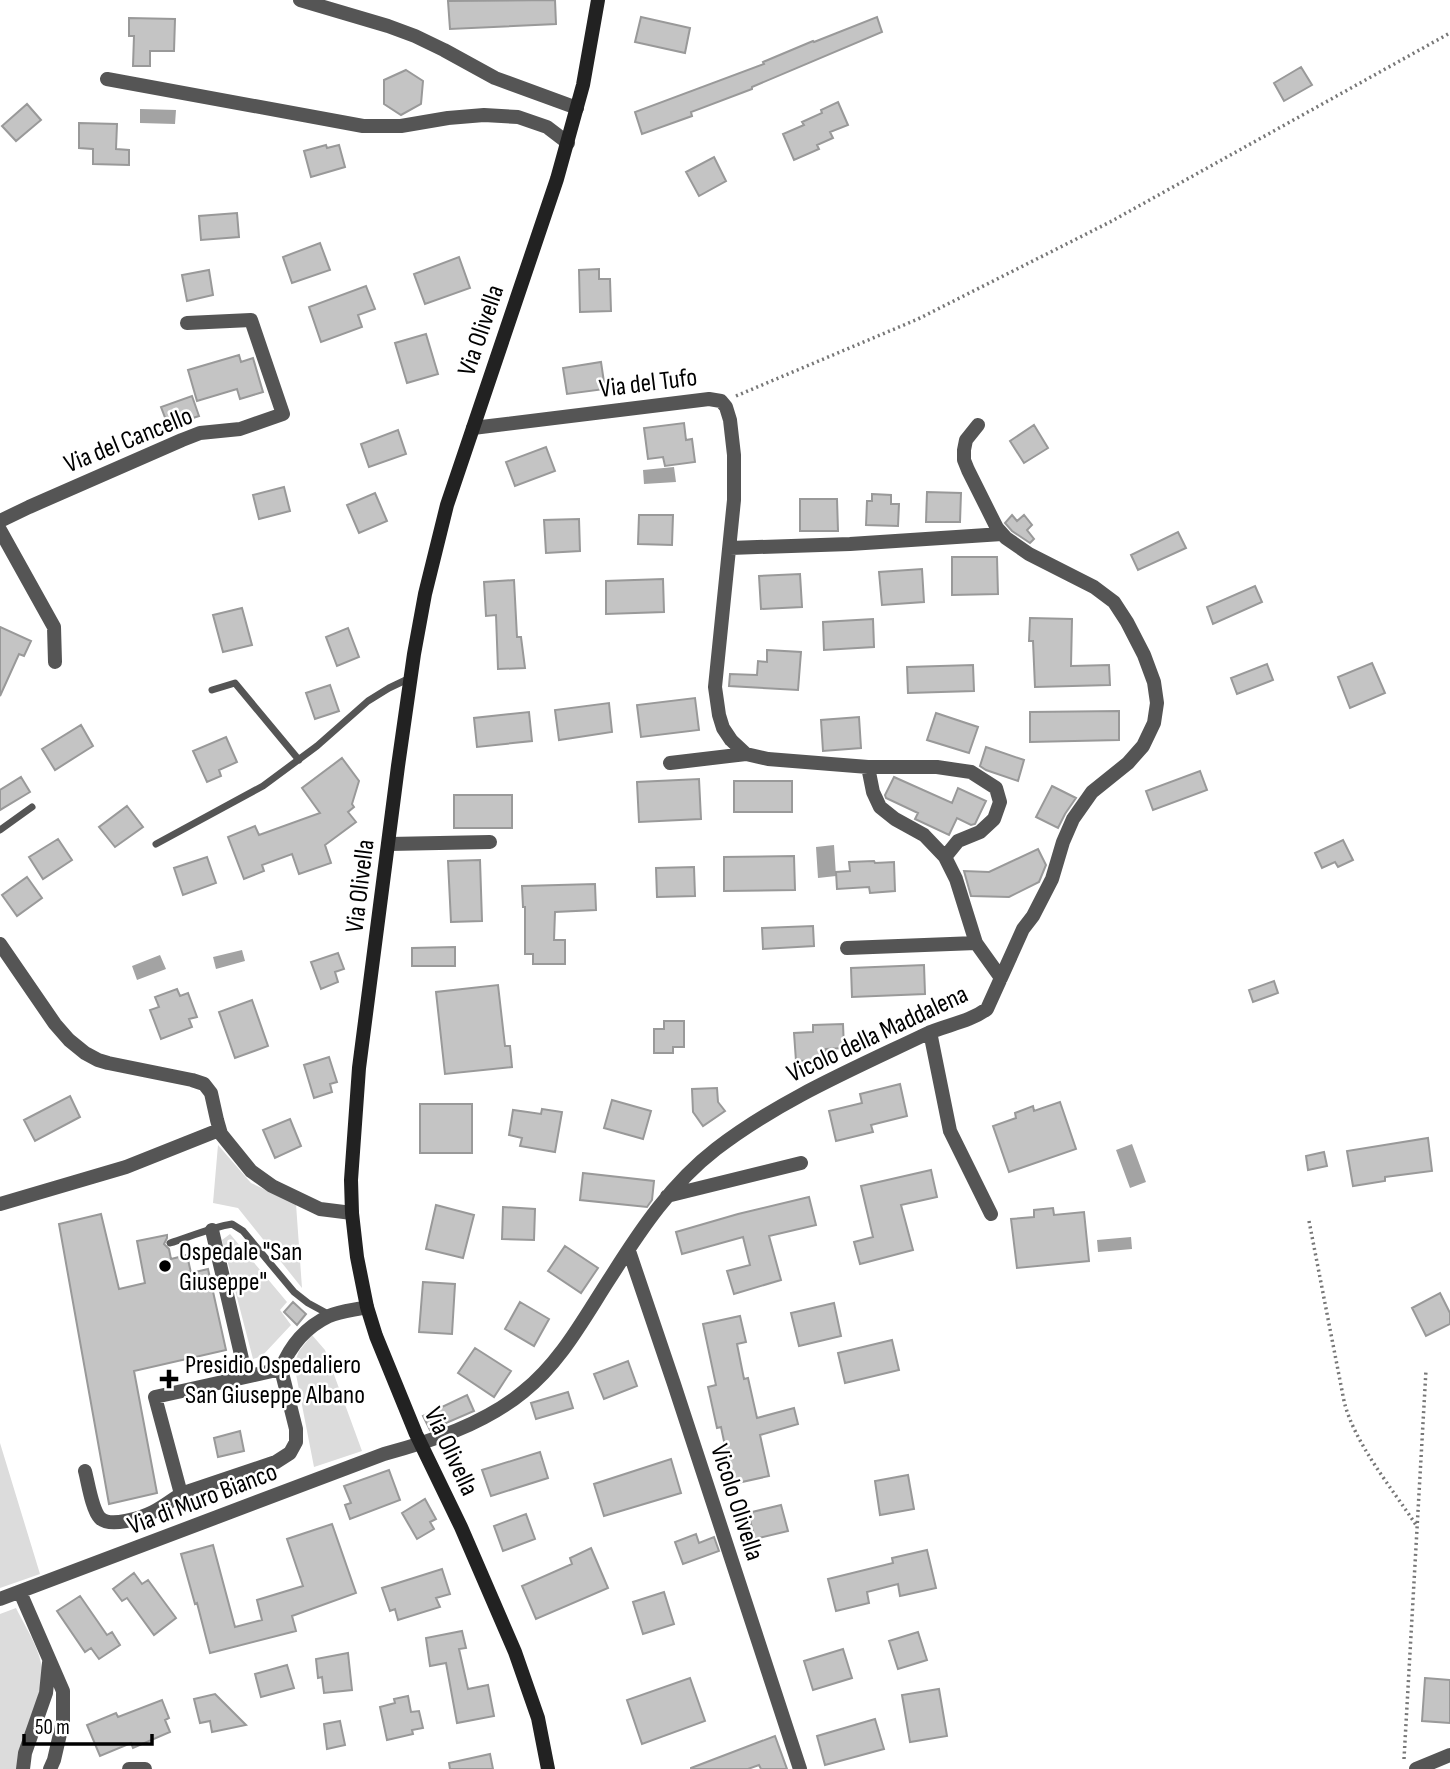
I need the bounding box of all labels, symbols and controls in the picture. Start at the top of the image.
street label: Via Olivella [452,281,511,380]
street label: Via del Tufo [598,362,699,405]
street label: Via del Cancello [60,401,197,480]
street label: Via Olivella [339,838,382,935]
street label: Vicolo della Maddalena [782,979,973,1090]
place label: Ospedale "San Giuseppe" [179,1237,303,1298]
marker: Ospedale "San Giuseppe" [157,1258,173,1274]
place label: Presidio Ospedaliero San Giuseppe Albano [185,1350,365,1411]
marker: Presidio Ospedaliero San Giuseppe Albano [159,1369,179,1389]
street label: Via Olivella [417,1403,484,1501]
street label: Vicolo Olivella [703,1440,770,1565]
street label: Via di Muro Bianco [124,1457,282,1542]
scale bar [24,1702,152,1746]
text: 50 m [35,1715,70,1740]

